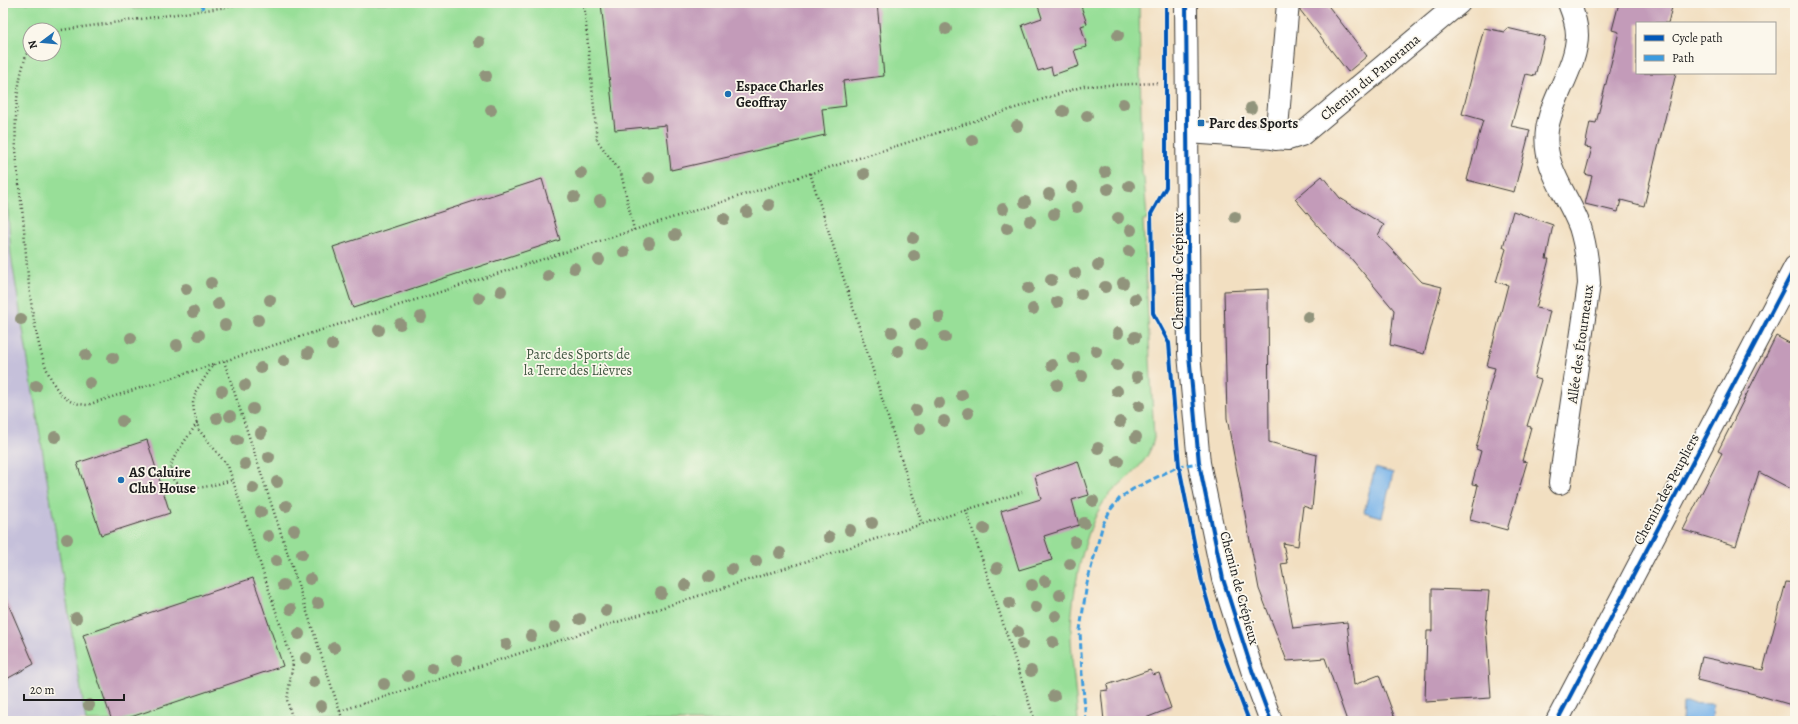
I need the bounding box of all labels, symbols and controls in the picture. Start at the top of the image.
north arrow [22,22,62,62]
legend [1636,22,1776,74]
street label: Chemin du Panorama [1316,30,1425,125]
text: Cycle path [1672,30,1723,46]
text: N [25,39,41,51]
text: Path [1672,50,1695,66]
place label: Espace Charles Geoffray [736,77,824,112]
marker: Espace Charles Geoffray [723,89,733,99]
place label: Parc des Sports [1209,114,1298,133]
marker: Parc des Sports [1196,118,1206,128]
street label: Chemin de Crépieux [1169,212,1188,329]
street label: Allée des Étourneaux [1563,283,1598,406]
park label: Parc des Sports de la Terre des Lièvres [524,345,632,380]
street label: Chemin des Peupliers [1629,430,1704,548]
place label: AS Caluire Club House [128,463,196,498]
marker: AS Caluire Club House [116,475,126,485]
street label: Chemin de Crépieux [1215,529,1264,647]
scale bar [24,676,124,702]
text: 20 m [30,682,54,698]

